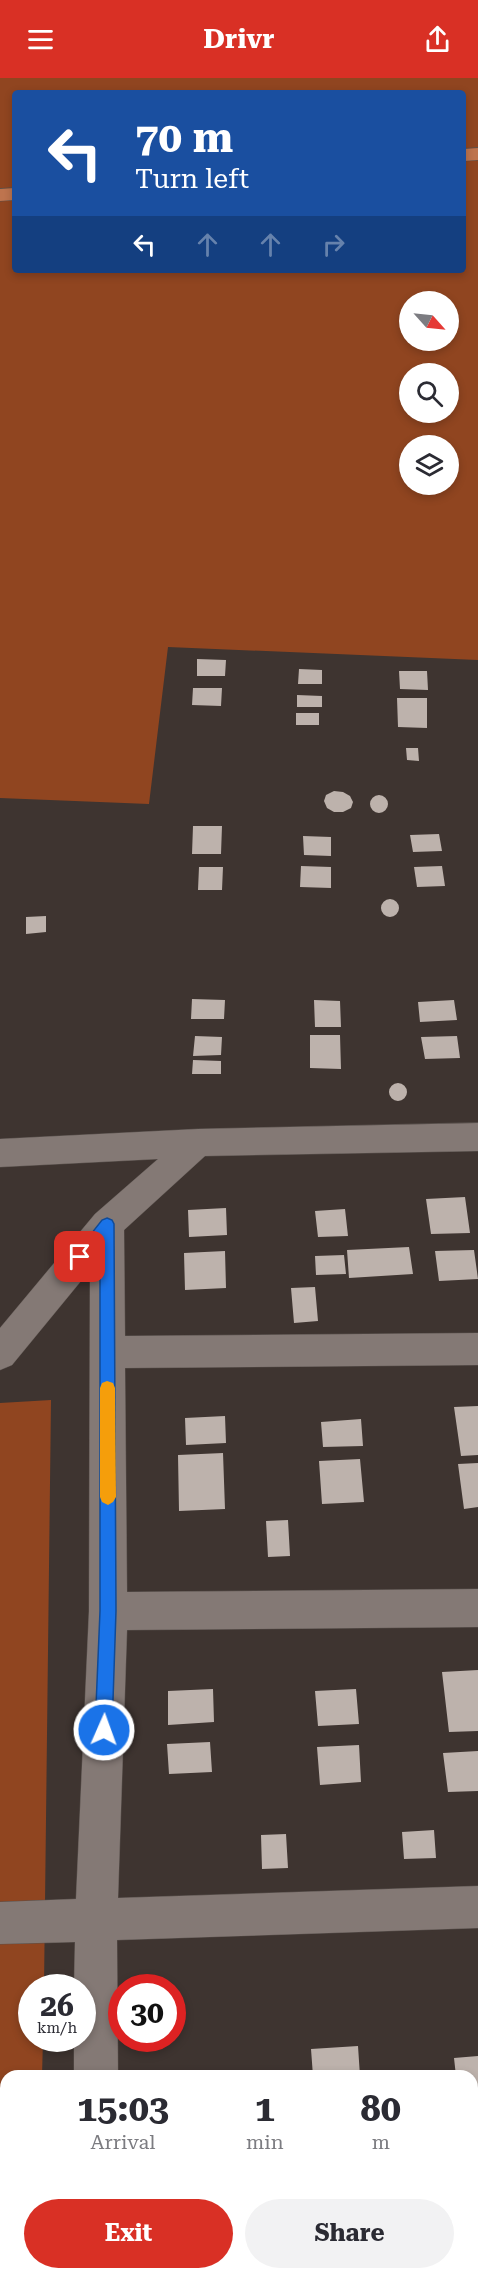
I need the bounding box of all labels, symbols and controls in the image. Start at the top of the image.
icon: menu [24,23,57,56]
text: Drivr [203,23,275,55]
icon: share [421,23,454,56]
text: 70 m [135,113,233,162]
icon: left [36,114,114,192]
text: Turn left [135,163,249,195]
icon: left [128,228,161,261]
icon: ahead [191,228,224,261]
icon: ahead [254,228,287,261]
icon: right [317,228,350,261]
north arrow [399,291,459,351]
map controls [399,291,459,495]
button: search [399,363,459,423]
button: layers [399,435,459,495]
pin [54,1231,105,1282]
icon: arrive [63,1240,96,1273]
position arrow [72,1698,136,1762]
speed limit sign: 30 [108,1974,186,2052]
text: 26 [40,1988,74,2023]
text: km/h [37,2019,77,2037]
text: 15:03 [77,2088,169,2130]
text: 1 [255,2088,275,2130]
text: 80 [361,2088,401,2130]
text: Arrival [91,2130,156,2154]
text: min [246,2130,284,2154]
text: m [372,2130,390,2154]
button: Exit [24,2199,233,2268]
button: Share [245,2199,454,2268]

